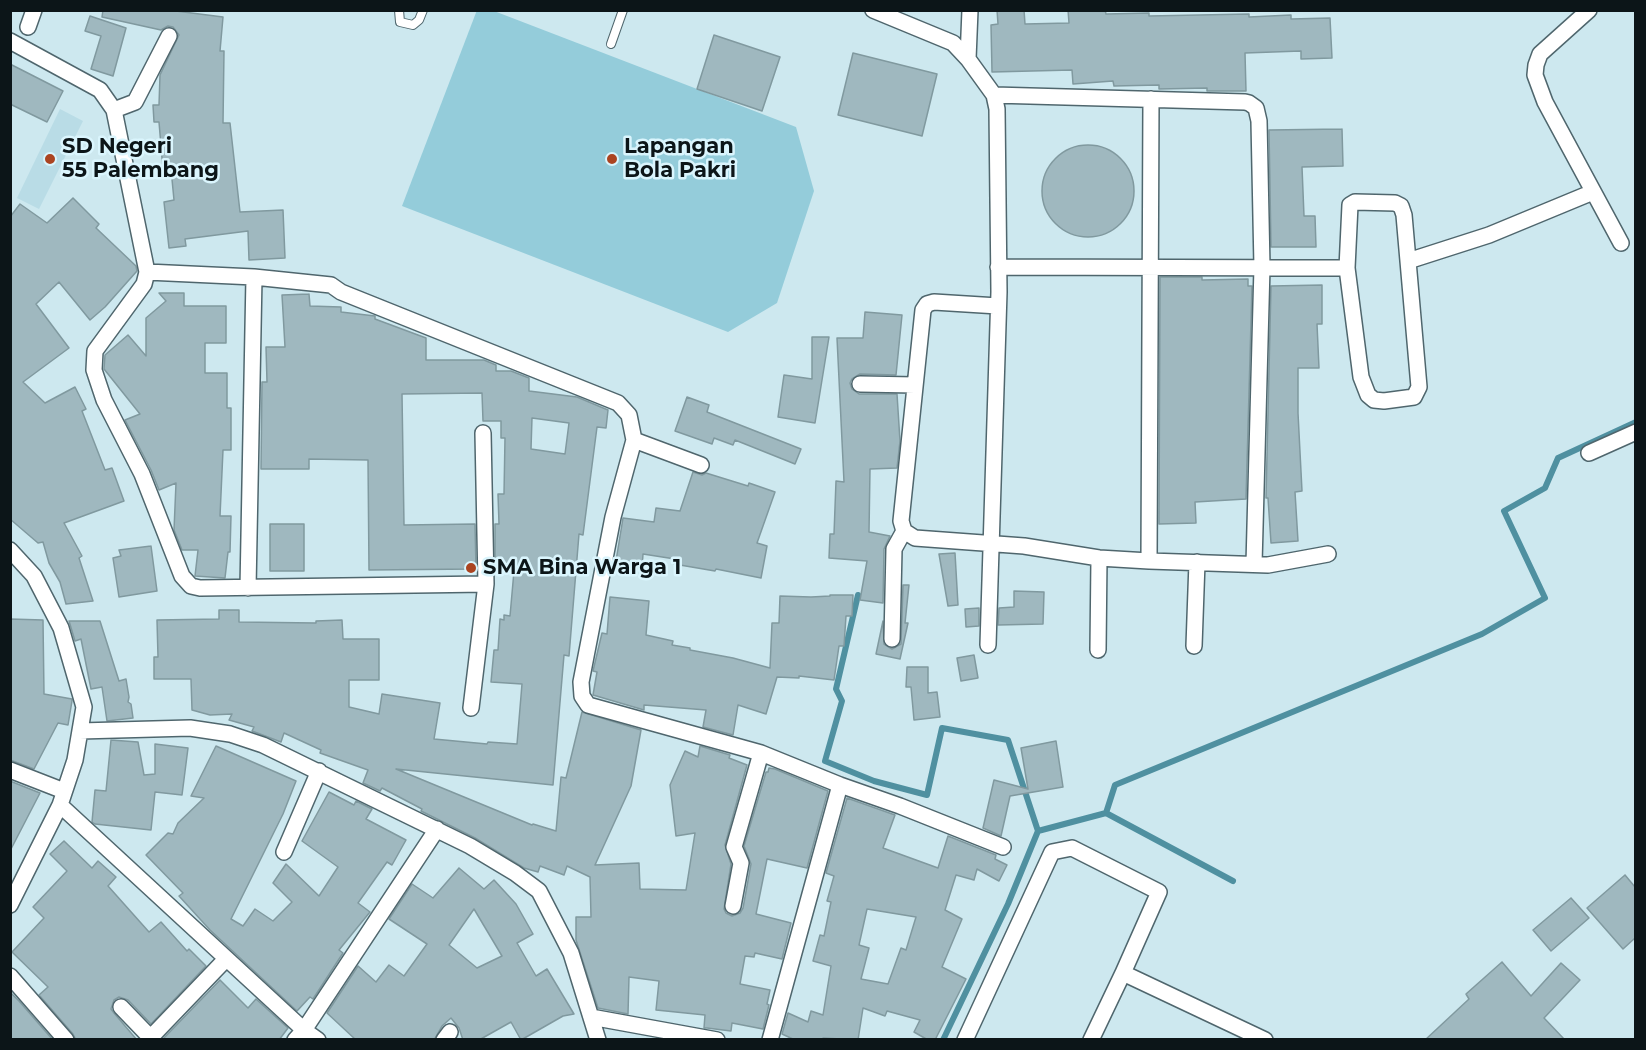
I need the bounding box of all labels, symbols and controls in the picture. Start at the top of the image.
place label: SD Negeri 55 Palembang [62,134,219,184]
place label: Lapangan Bola Pakri [624,134,736,184]
marker: SD Negeri 55 Palembang [43,152,57,166]
marker: Lapangan Bola Pakri [605,152,619,166]
place label: SMA Bina Warga 1 [483,555,681,581]
marker: SMA Bina Warga 1 [464,561,478,575]

